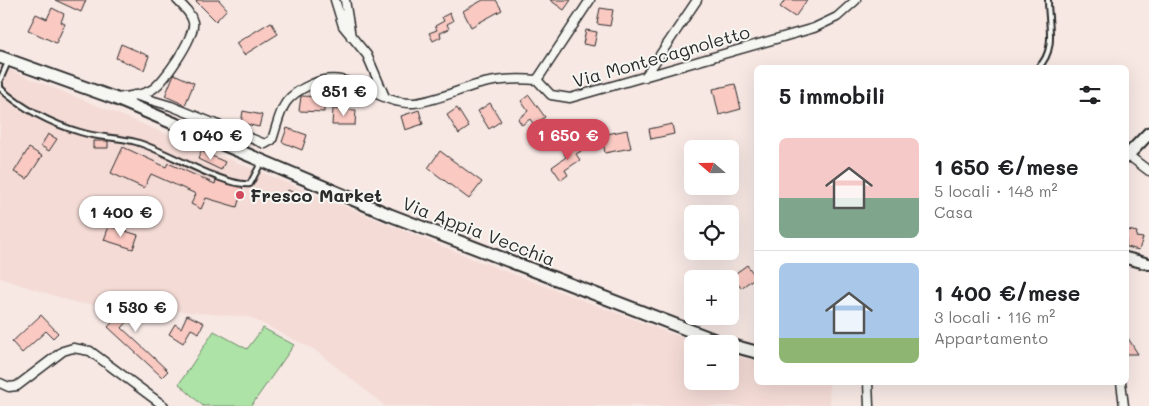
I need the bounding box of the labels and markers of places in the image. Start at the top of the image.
pin: 851 € [309,74,379,117]
pin: 1 040 € [165,119,257,161]
pin: 1 650 € [522,119,614,161]
place label: Fresco Market [250,183,382,207]
marker: Fresco Market [234,189,246,201]
pin: 1 400 € [75,196,167,238]
pin: 1 530 € [90,290,182,333]

